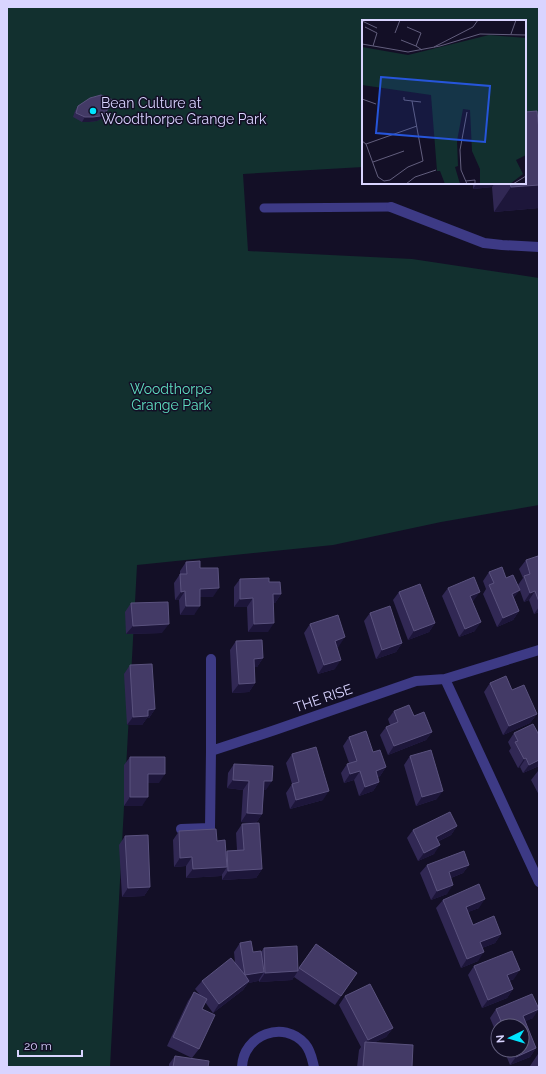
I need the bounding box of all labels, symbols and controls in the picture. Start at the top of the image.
inset map [362,20,526,184]
place label: Bean Culture at Woodthorpe Grange Park [101,95,267,127]
marker: Bean Culture at Woodthorpe Grange Park [88,106,98,116]
park label: Woodthorpe Grange Park [130,381,212,413]
street label: THE RISE [292,681,354,715]
north arrow [490,1018,530,1058]
scale bar [18,1032,82,1058]
text: N [494,1034,507,1044]
text: 20 m [24,1039,52,1053]

